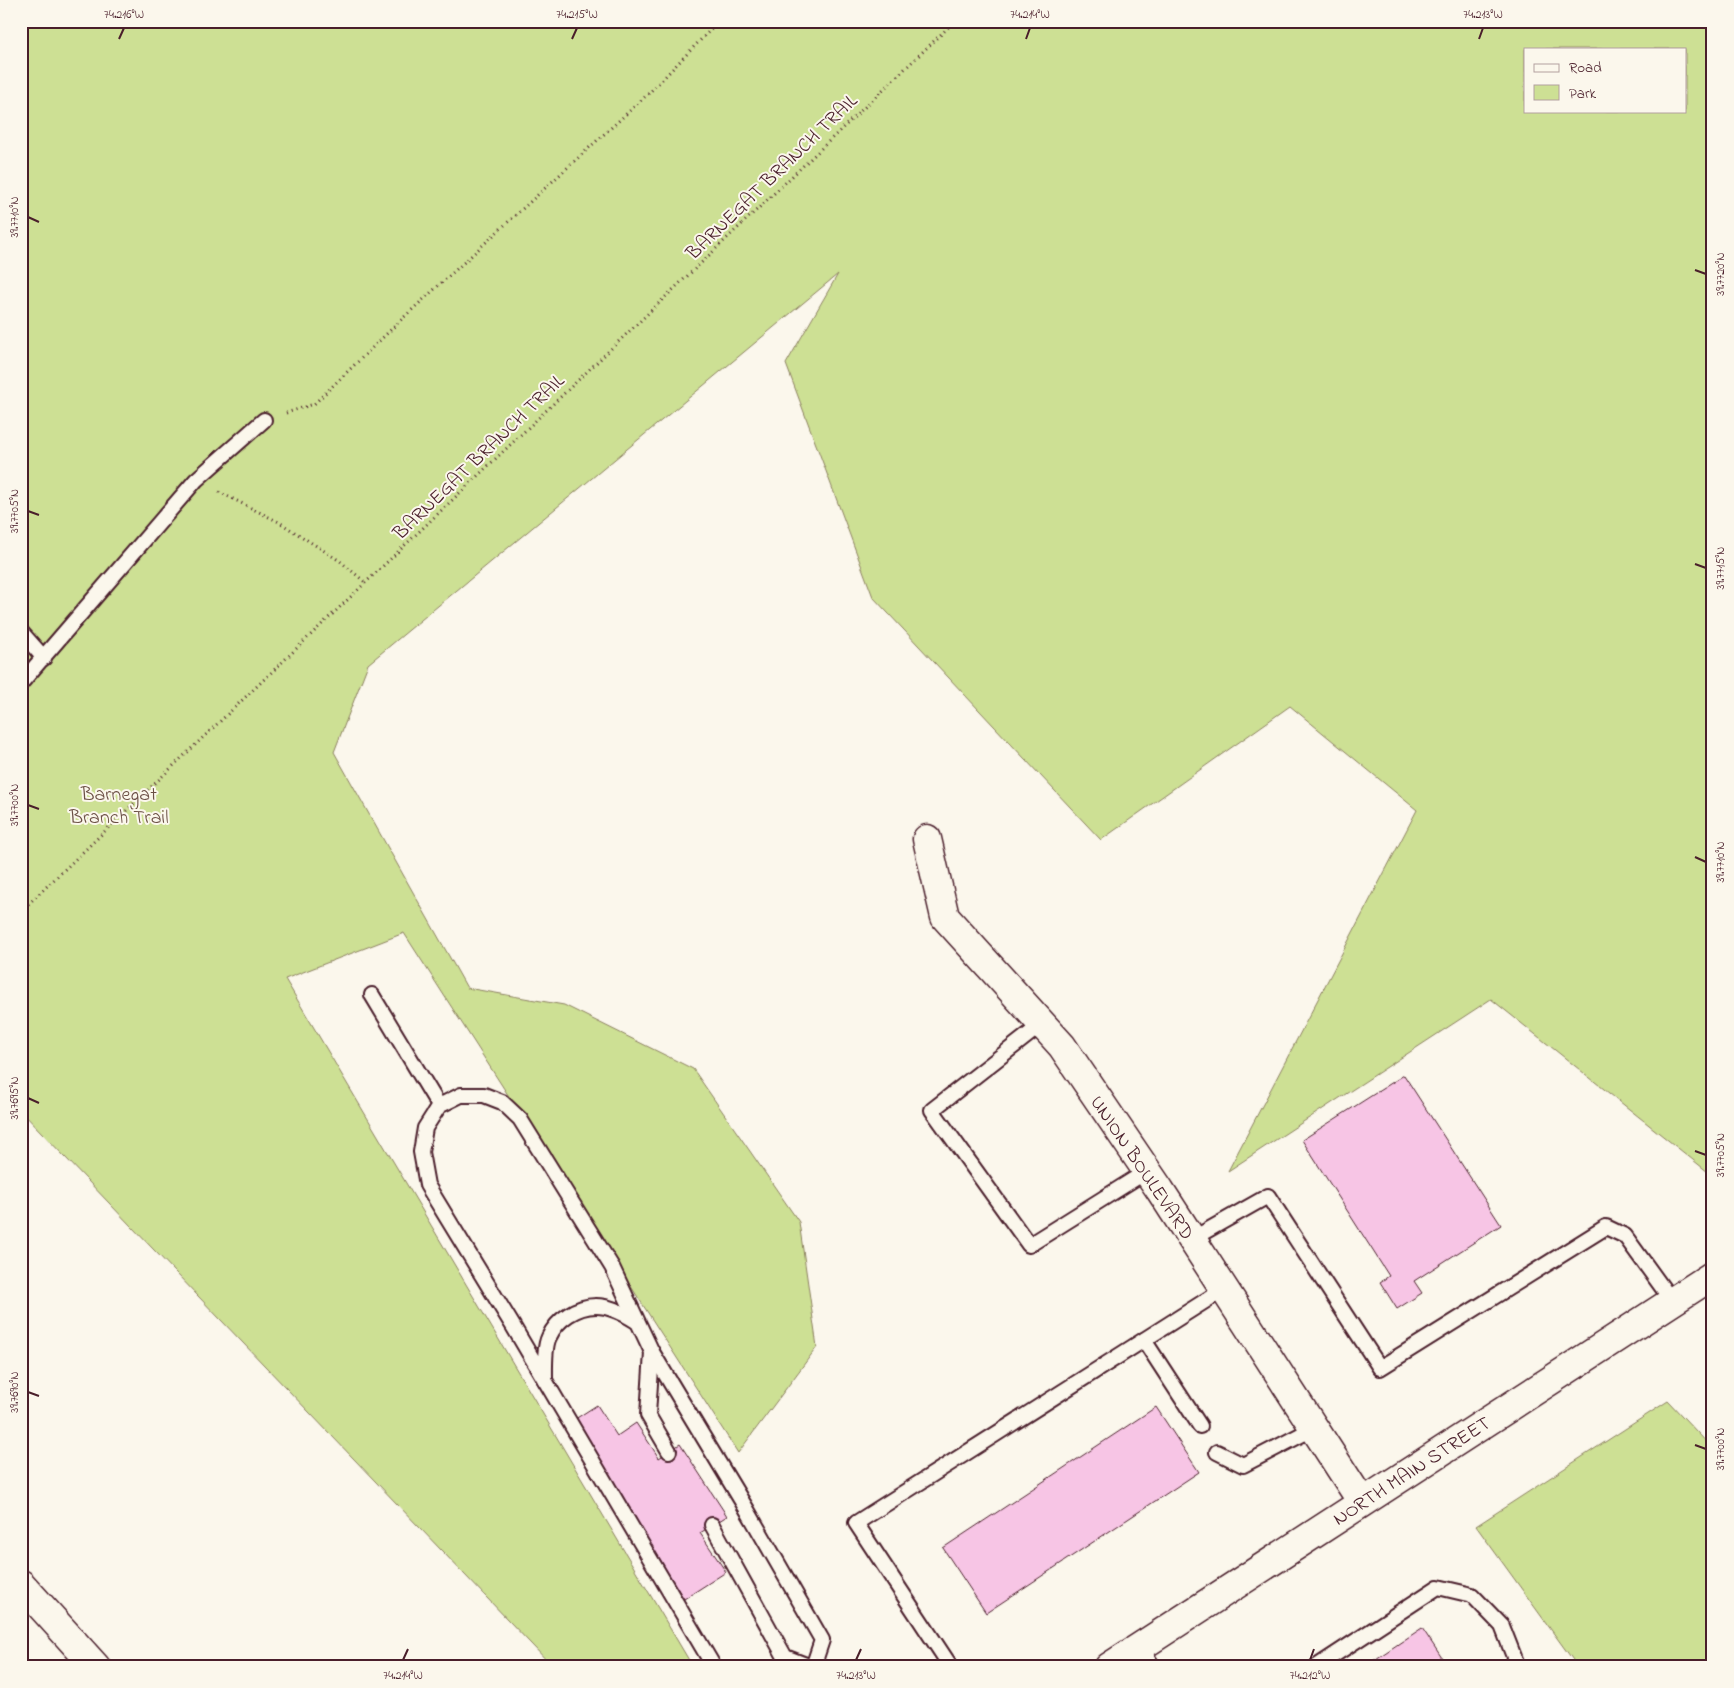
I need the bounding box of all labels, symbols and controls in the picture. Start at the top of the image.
text: 74.216°W [104,6,144,24]
text: 74.215°W [556,6,598,24]
text: 74.214°W [1010,6,1050,24]
text: 74.213°W [1463,6,1503,24]
legend [1524,48,1686,112]
text: Road [1569,57,1602,79]
text: Park [1569,83,1597,105]
street label: BARNEGAT BRANCH TRAIL [680,88,865,268]
text: 39.7710°N [6,196,24,238]
text: 39.7720°N [1712,252,1730,296]
street label: BARNEGAT BRANCH TRAIL [387,368,572,548]
text: 39.7705°N [6,489,24,533]
text: 39.7715°N [1712,547,1730,589]
park label: Barnegat Branch Trail [68,781,169,833]
text: 39.7700°N [6,784,24,826]
text: 39.7710°N [1712,841,1730,883]
text: 39.7695°N [6,1076,24,1120]
street label: UNION BOULEVARD [1082,1090,1200,1246]
text: 39.7705°N [1712,1133,1730,1177]
text: 39.7690°N [6,1371,24,1413]
street label: NORTH MAIN STREET [1328,1410,1497,1534]
text: 39.7700°N [1712,1428,1730,1470]
text: 74.214°W [383,1667,423,1685]
text: 74.213°W [836,1667,876,1685]
text: 74.212°W [1290,1667,1330,1685]

